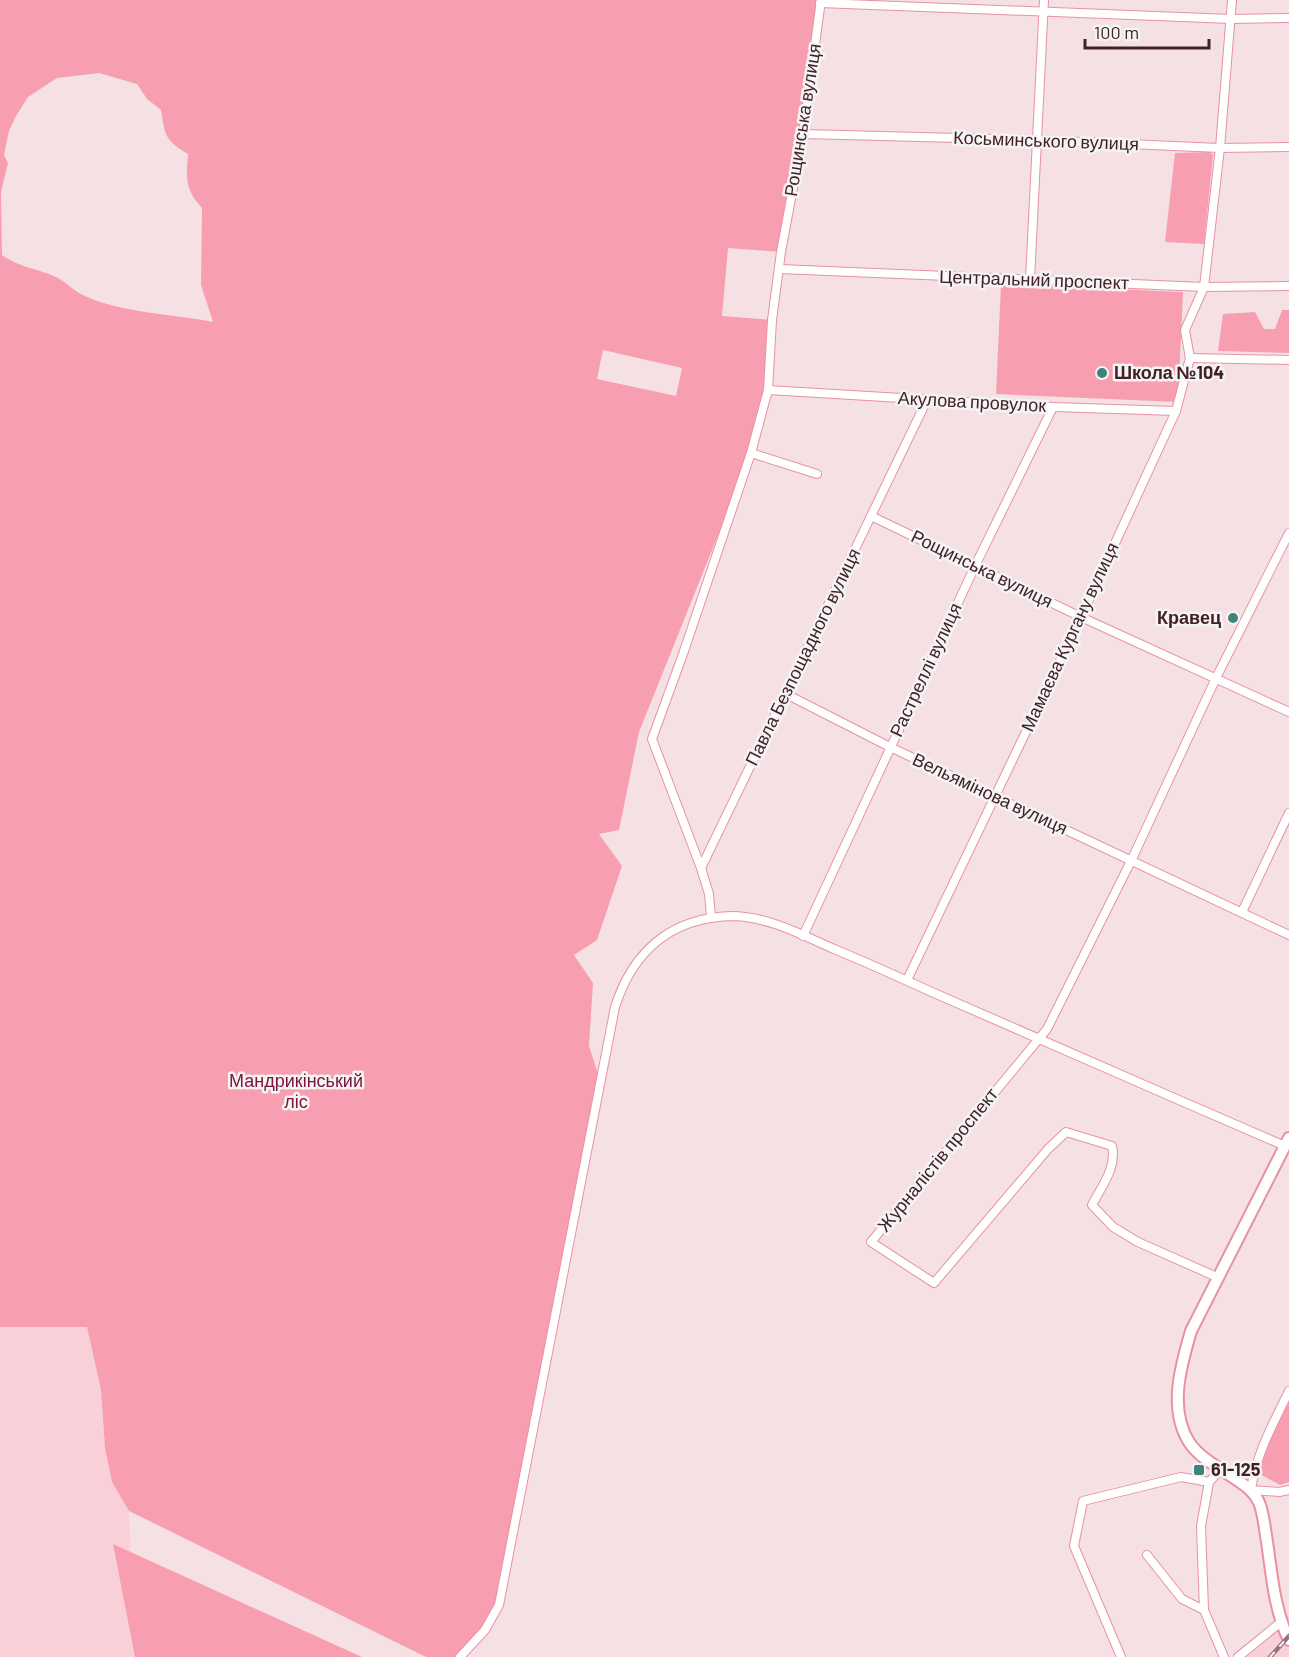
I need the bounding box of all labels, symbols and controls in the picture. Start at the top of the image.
scale bar [1085,12,1210,50]
text: 100 m [1094,21,1139,43]
street label: Рощинська вулиця [779,42,825,198]
street label: Косьминського вулиця [953,126,1139,154]
street label: Центральний проспект [939,265,1129,293]
place label: Школа №104 [1114,361,1224,383]
marker: Школа №104 [1095,366,1109,380]
street label: Акулова провулок [897,386,1047,416]
street label: Рощинська вулиця [908,524,1057,612]
street label: Мамаєва Кургану вулиця [1016,539,1123,735]
street label: Павла Безпощадного вулиця [740,544,864,769]
street label: Растреллі вулиця [884,599,966,740]
place label: Кравец [1157,606,1221,628]
marker: Кравец [1226,611,1240,625]
street label: Вельямінова вулиця [909,747,1072,839]
park label: Мандрикінський ліс [229,1069,363,1112]
street label: Журналістів проспект [872,1083,1002,1236]
place label: 61-125 [1211,1458,1261,1480]
marker: 61-125 [1192,1463,1206,1477]

